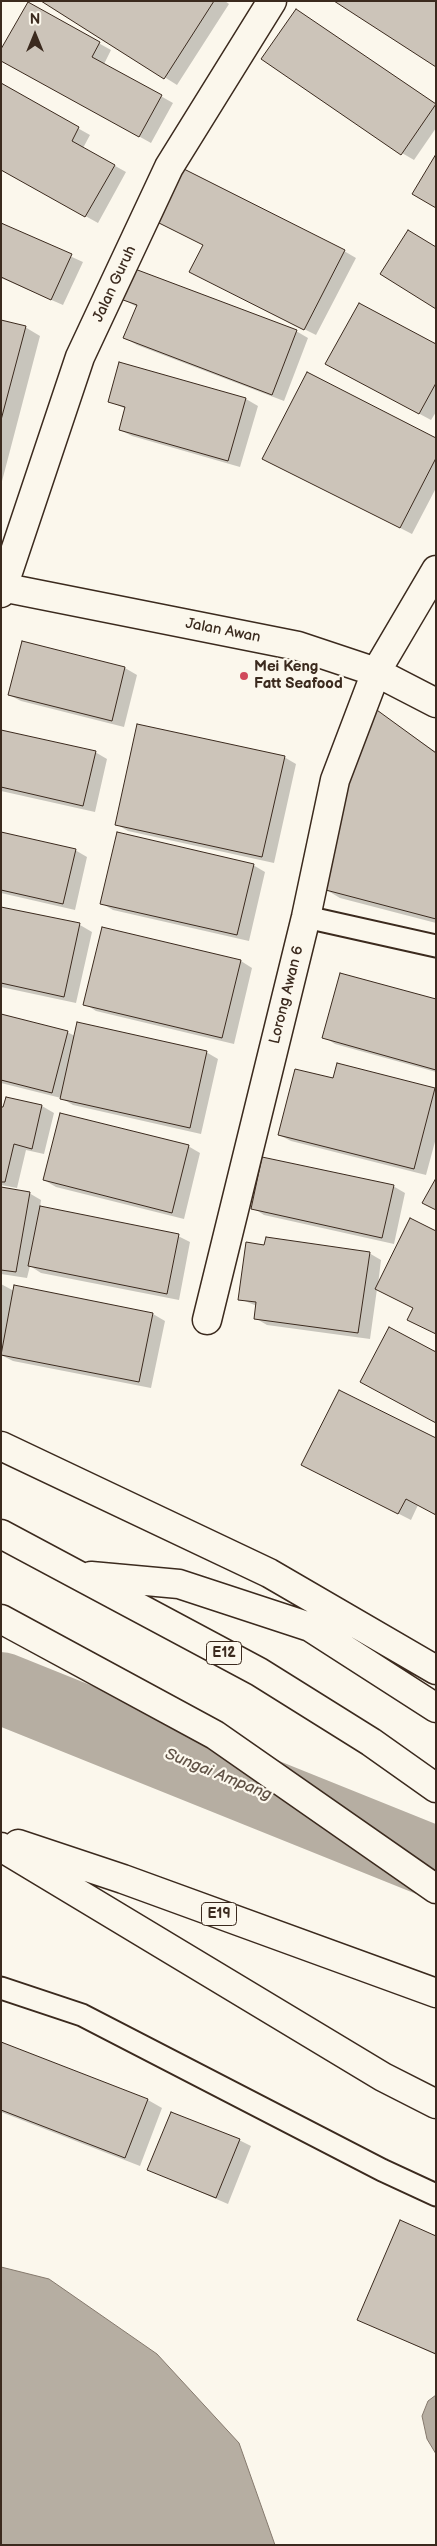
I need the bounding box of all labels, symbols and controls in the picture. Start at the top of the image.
north arrow [10,10,60,60]
text: N [30,11,40,28]
street label: Jalan Guruh [90,243,140,325]
street label: Jalan Awan [184,615,262,647]
place label: Mei Keng Fatt Seafood [254,658,343,693]
marker: Mei Keng Fatt Seafood [238,670,250,682]
street label: Lorong Awan 6 [266,944,308,1046]
road number: E12 [206,1642,242,1665]
water label: Sungai Ampang [162,1745,274,1805]
road number: E19 [202,1902,236,1926]

